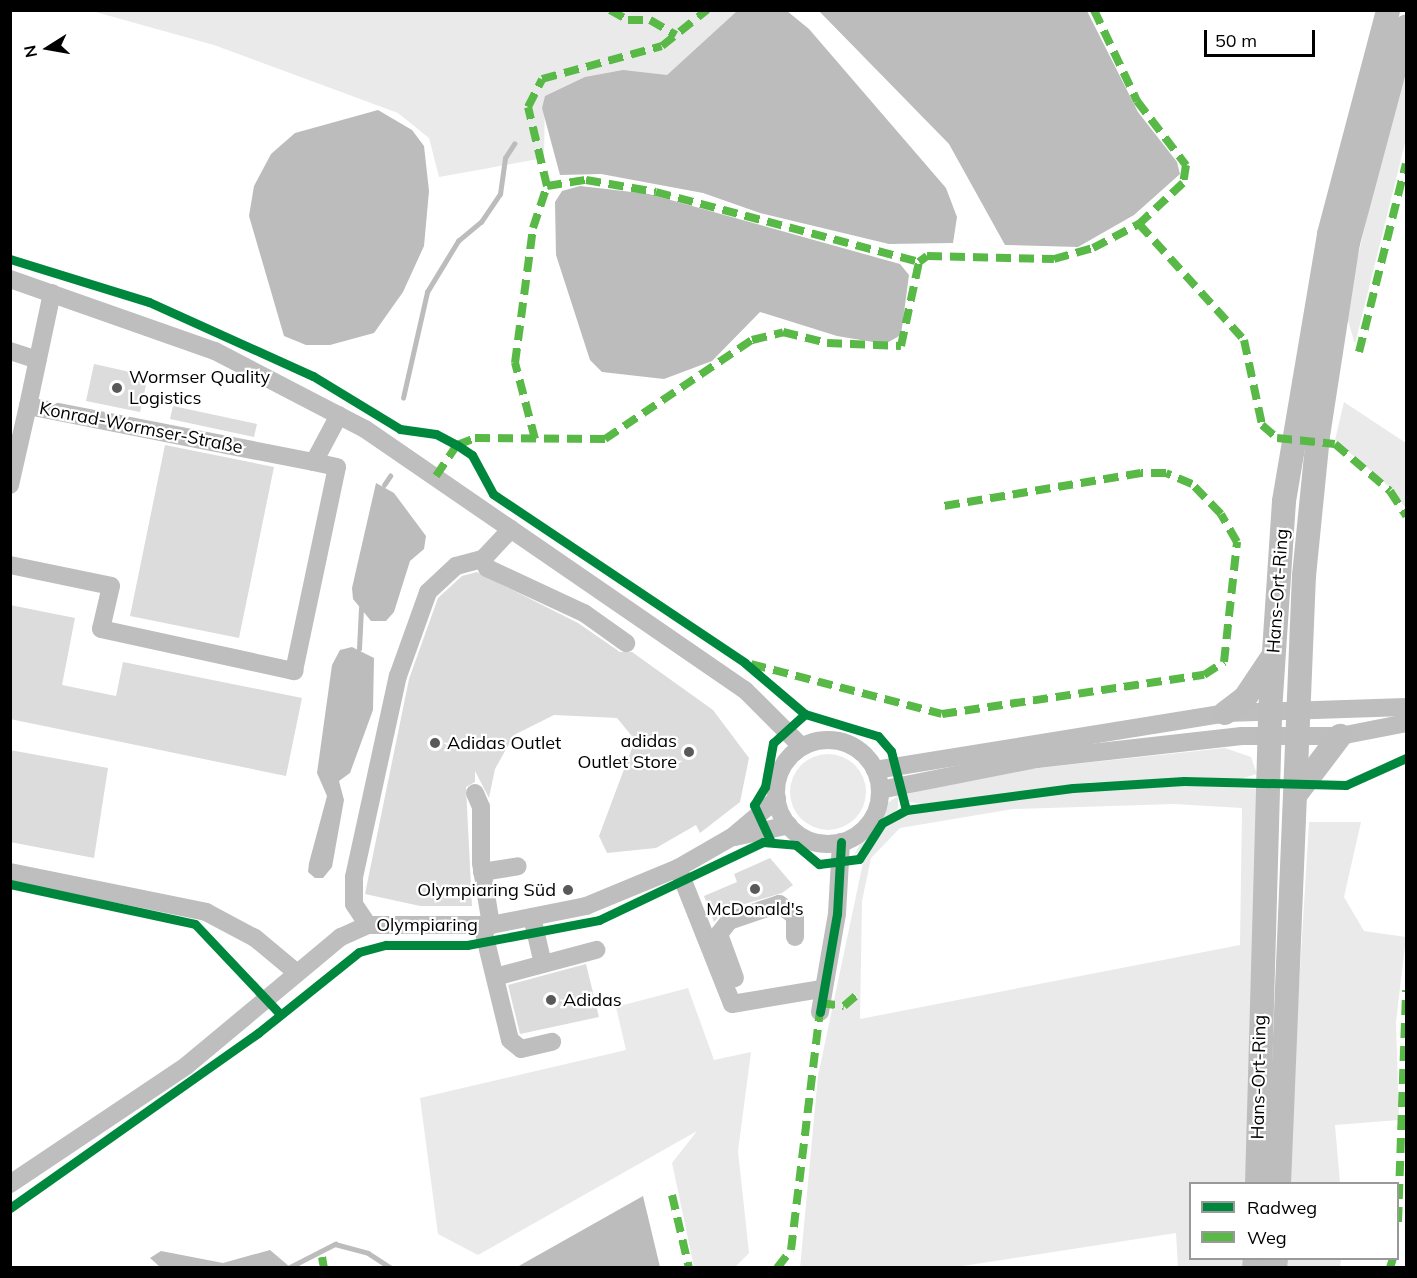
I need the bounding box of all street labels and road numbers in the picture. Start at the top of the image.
street label: Konrad-Wormser-Straße [38,398,244,458]
street label: Hans-Ort-Ring [1263,528,1293,654]
street label: Olympiaring [376,914,478,936]
street label: Hans-Ort-Ring [1247,1015,1271,1139]

